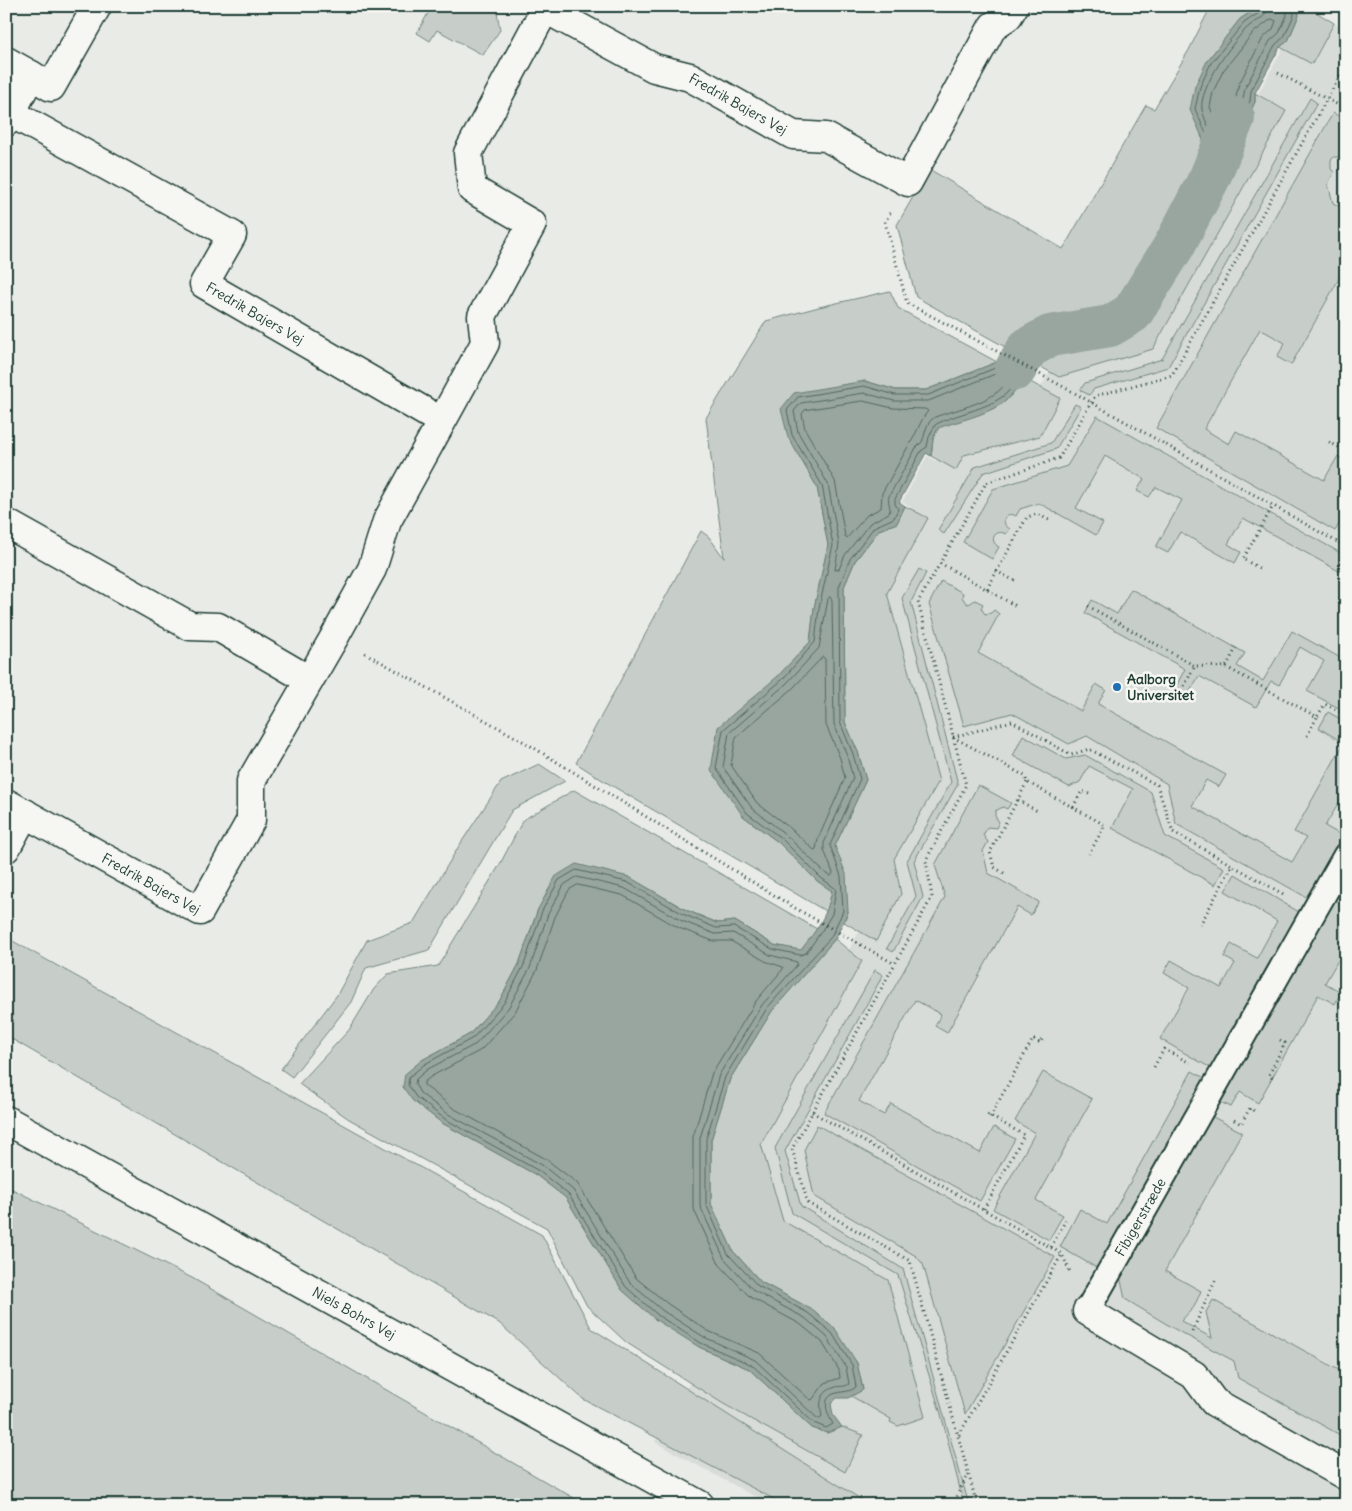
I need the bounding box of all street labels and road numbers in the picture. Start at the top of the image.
street label: Fredrik Bajers Vej [686,69,790,139]
street label: Fredrik Bajers Vej [203,278,307,349]
street label: Fredrik Bajers Vej [99,849,203,918]
street label: Fibigerstræde [1111,1175,1170,1259]
street label: Niels Bohrs Vej [309,1283,399,1343]

